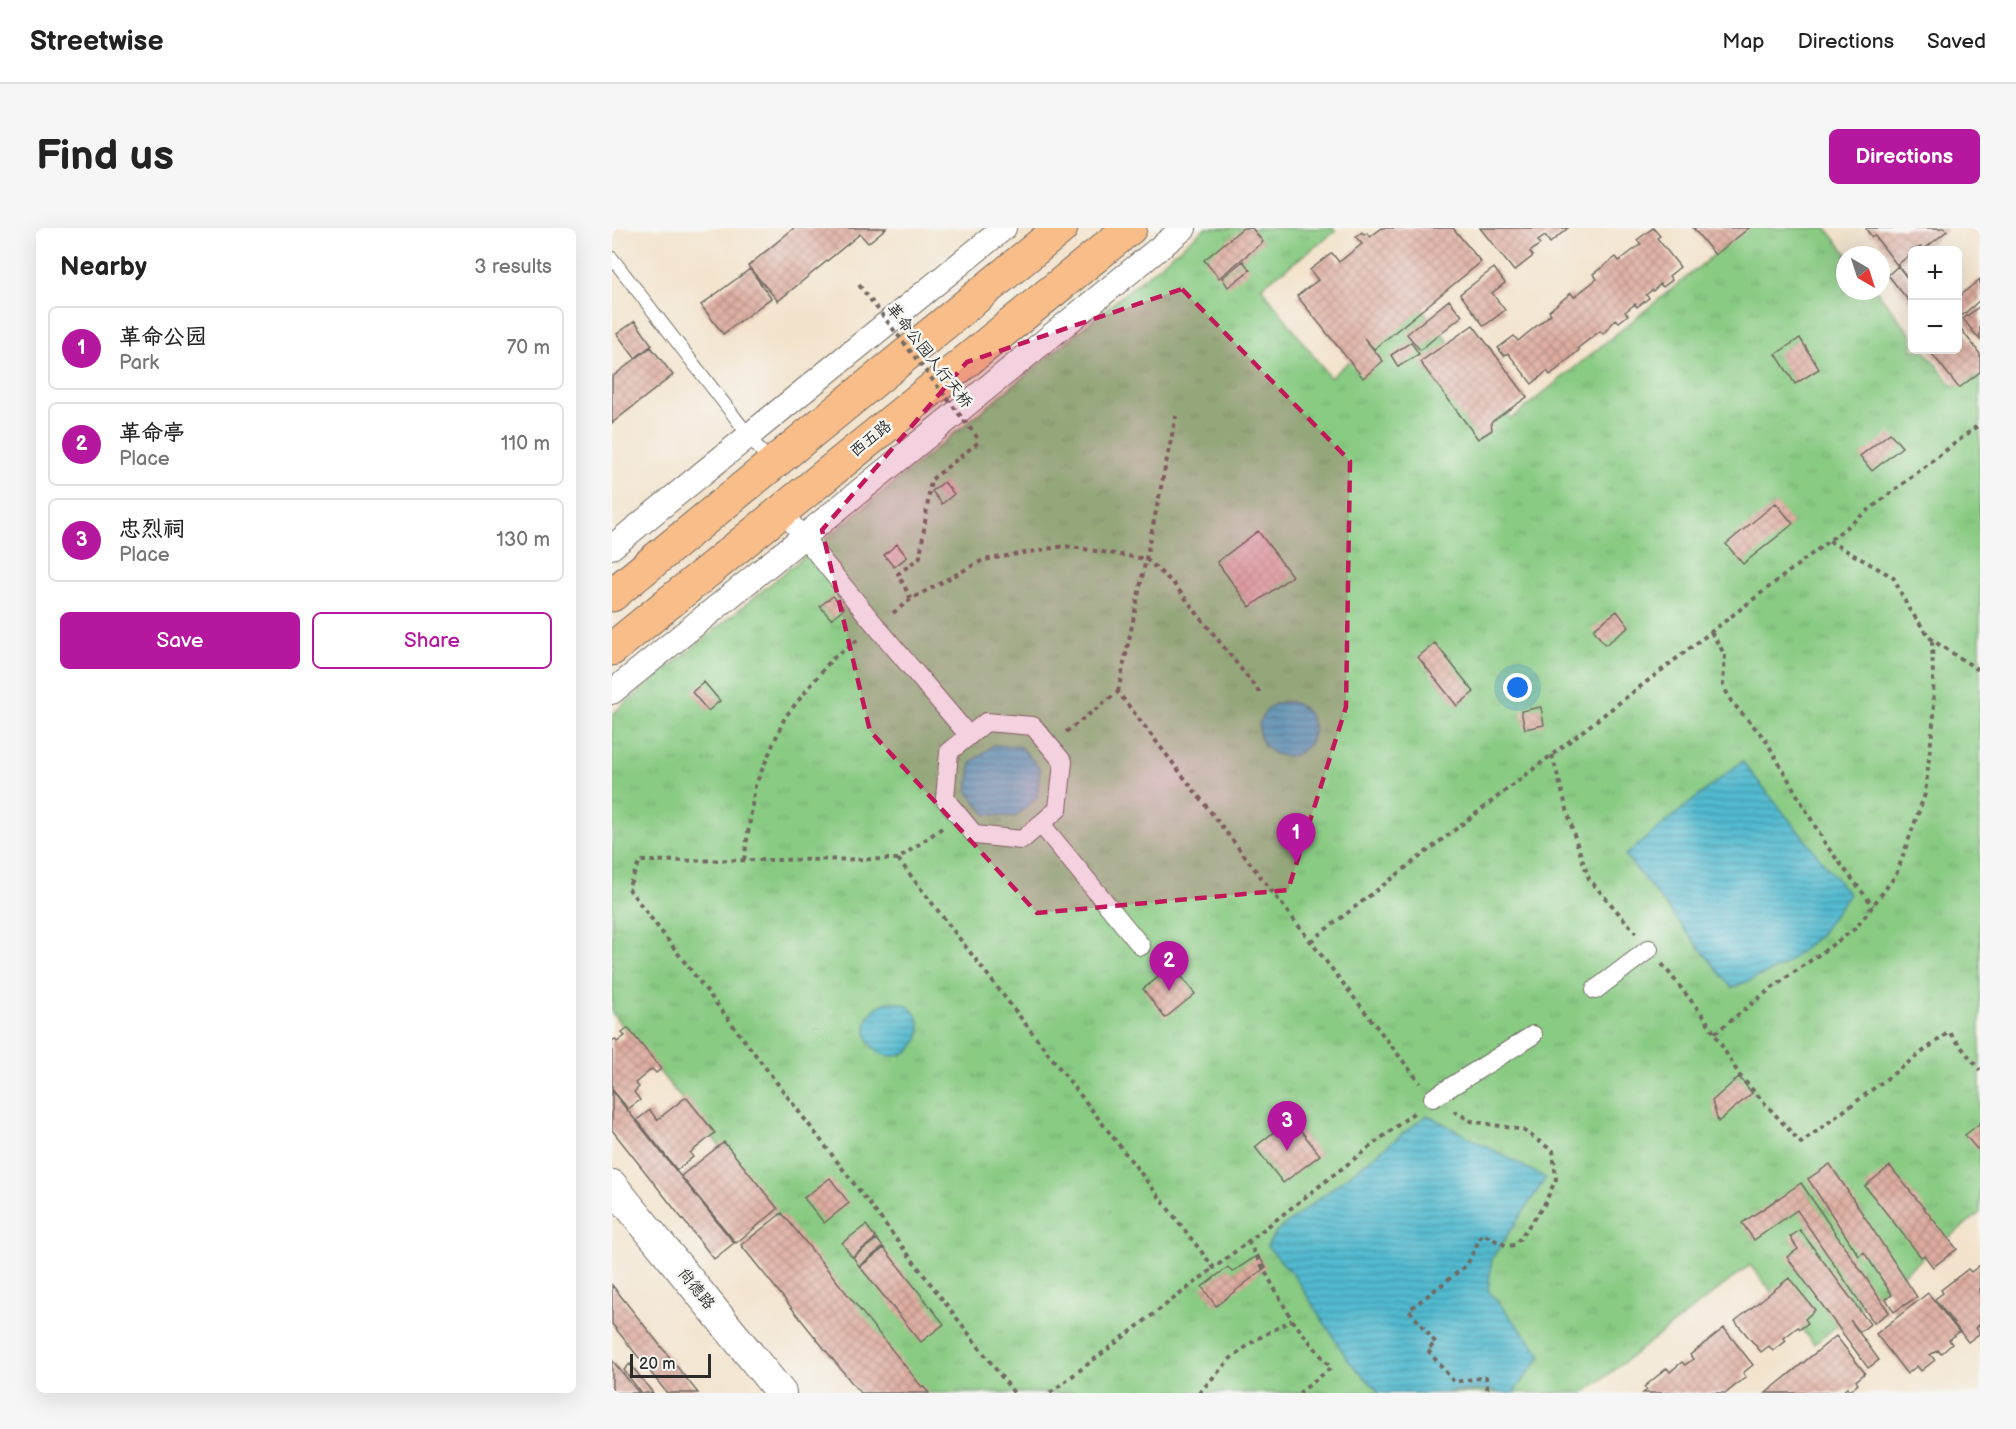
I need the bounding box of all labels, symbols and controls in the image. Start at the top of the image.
text: Streetwise [30,25,163,58]
text: Map [1722,29,1765,54]
text: Directions [1798,29,1894,54]
text: Saved [1927,29,1986,54]
button: Directions [1829,129,1980,184]
text: Find us [36,131,174,182]
north arrow [1836,246,1890,300]
map controls [1908,246,1962,354]
button: + [1908,246,1962,300]
text: Nearby [60,252,147,283]
text: 3 results [474,255,552,279]
street label: 革命公园人行天桥 [882,300,976,412]
button: − [1908,300,1962,354]
text: 革命公园 [119,324,207,351]
text: 1 [77,336,86,360]
text: 70 m [506,336,550,360]
text: Park [119,351,159,375]
street label: 西五路 [846,417,896,461]
text: 革命亭 [119,420,185,447]
text: 2 [76,432,87,456]
text: 110 m [501,432,550,456]
text: Place [119,447,170,471]
text: 忠烈祠 [119,516,185,543]
text: 3 [76,528,87,552]
text: 130 m [496,528,550,552]
text: Place [119,543,170,567]
button: Save [60,612,300,669]
button: Share [312,612,552,669]
your location [1503,673,1532,702]
pin: 1 [1276,814,1316,863]
pin: 2 [1150,942,1188,991]
pin: 3 [1268,1102,1306,1151]
street label: 尚德路 [674,1264,718,1314]
scale bar [630,1351,711,1378]
text: 20 m [639,1355,675,1374]

